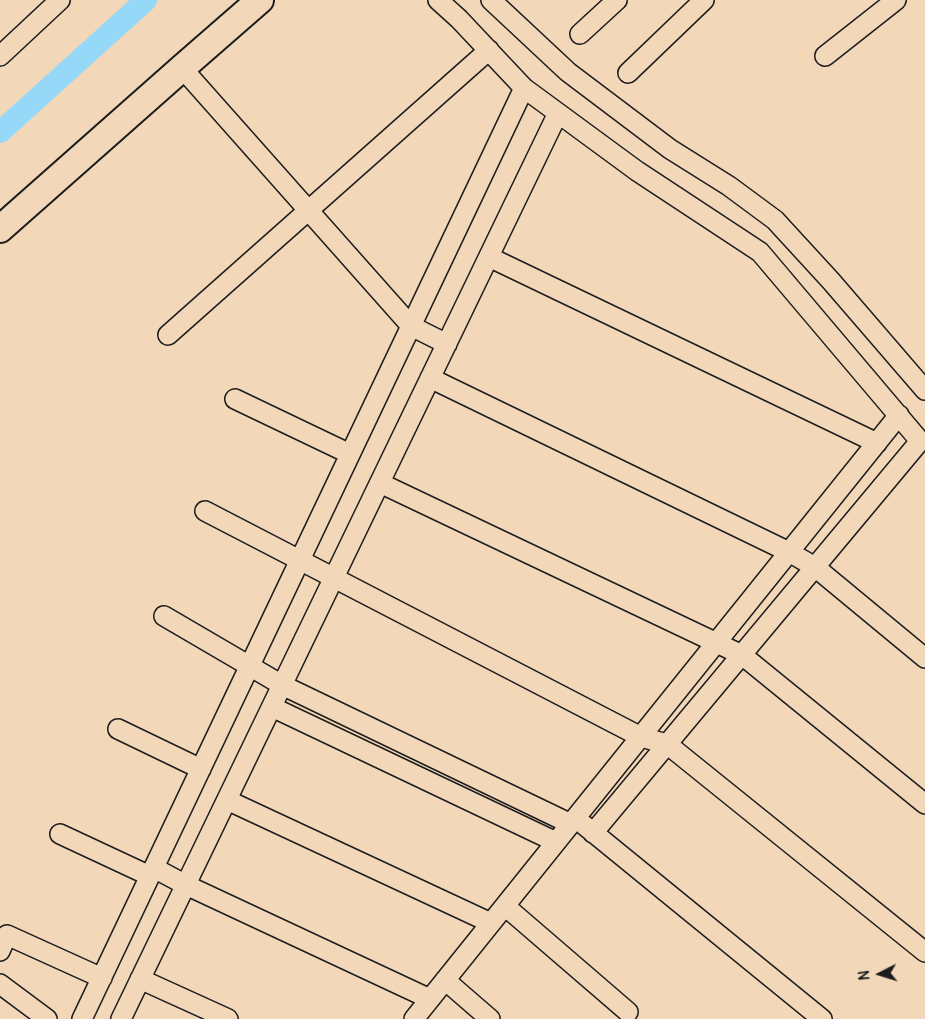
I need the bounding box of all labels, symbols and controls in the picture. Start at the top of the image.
north arrow [855,949,905,999]
text: N [856,970,873,981]

